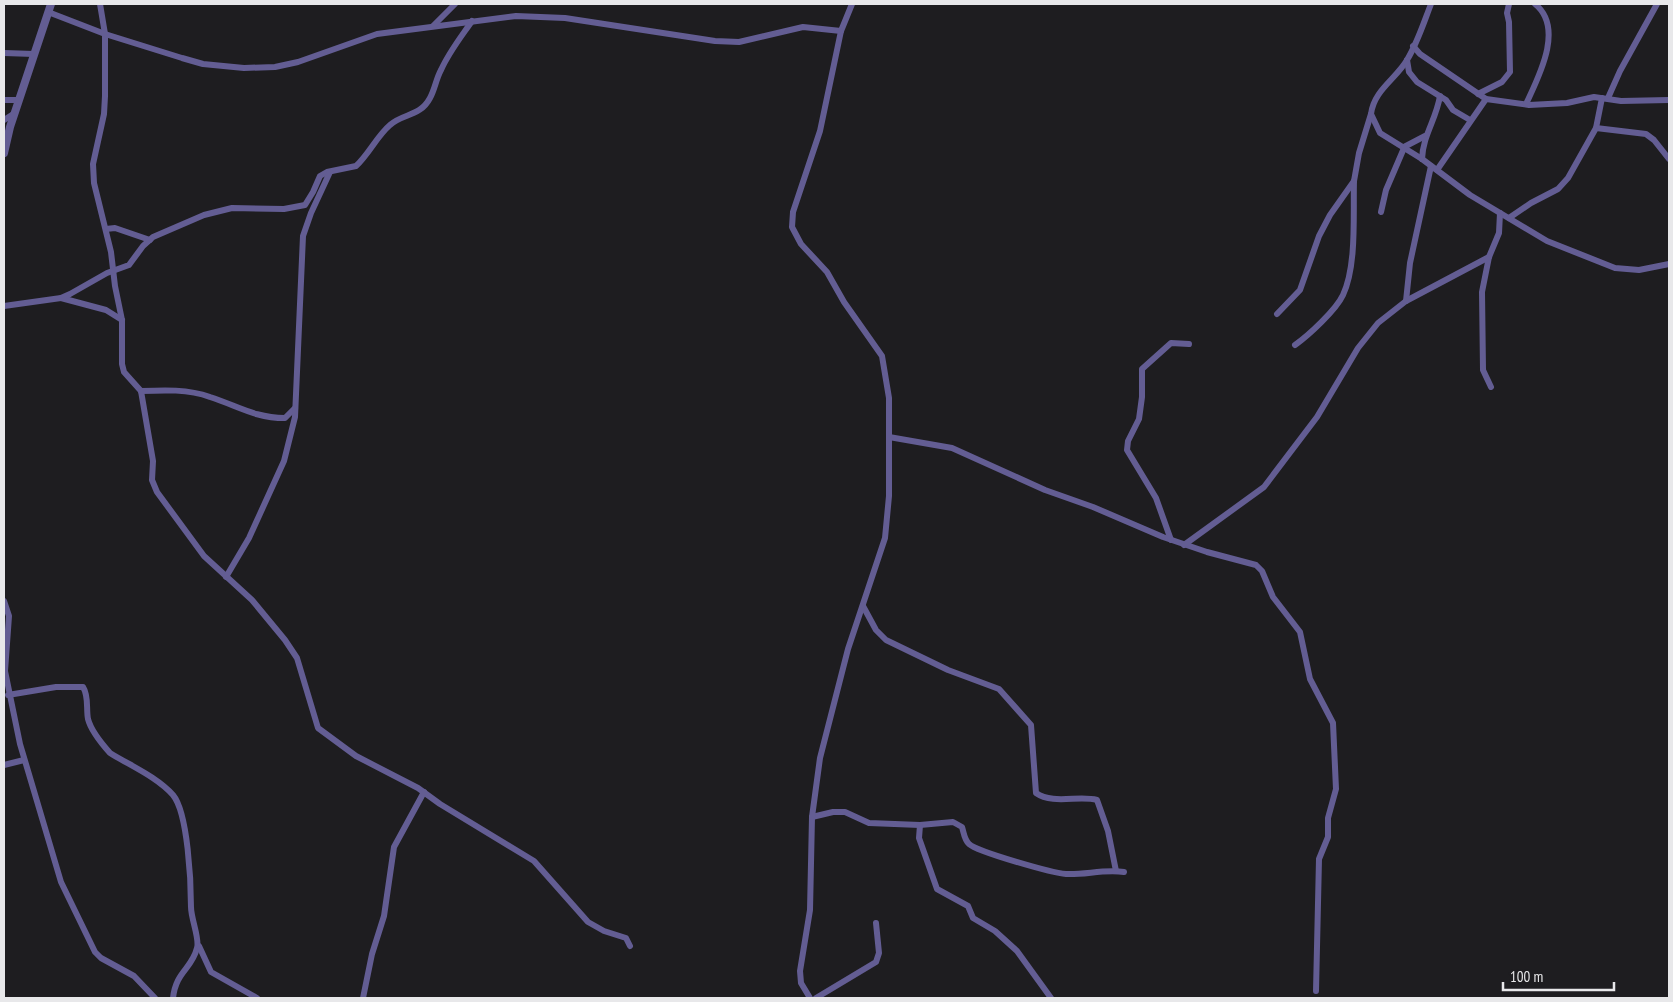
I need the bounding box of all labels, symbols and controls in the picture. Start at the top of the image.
scale bar [1503,960,1614,992]
text: 100 m [1510,967,1543,986]

